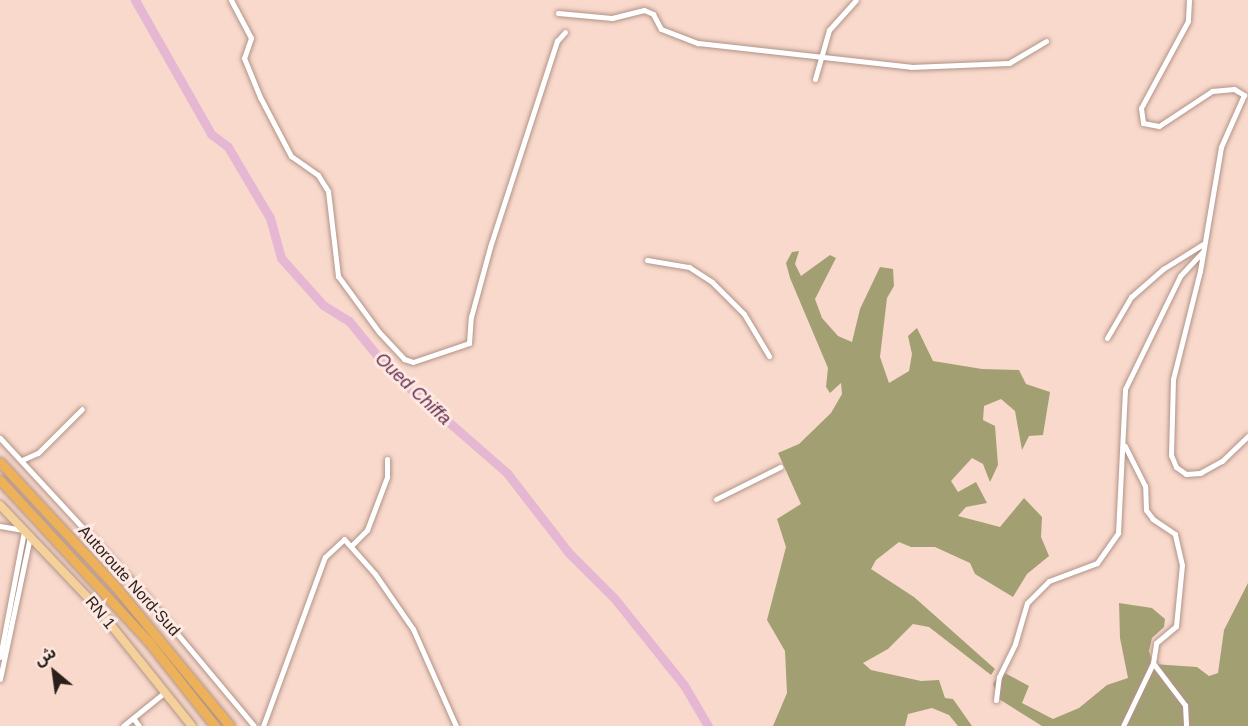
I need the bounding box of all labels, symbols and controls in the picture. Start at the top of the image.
water label: Oued Chiffa [371,348,455,430]
street label: Autoroute Nord-Sud [74,522,184,640]
street label: RN 1 [81,593,119,633]
north arrow [24,642,84,702]
text: ش [31,643,59,669]

